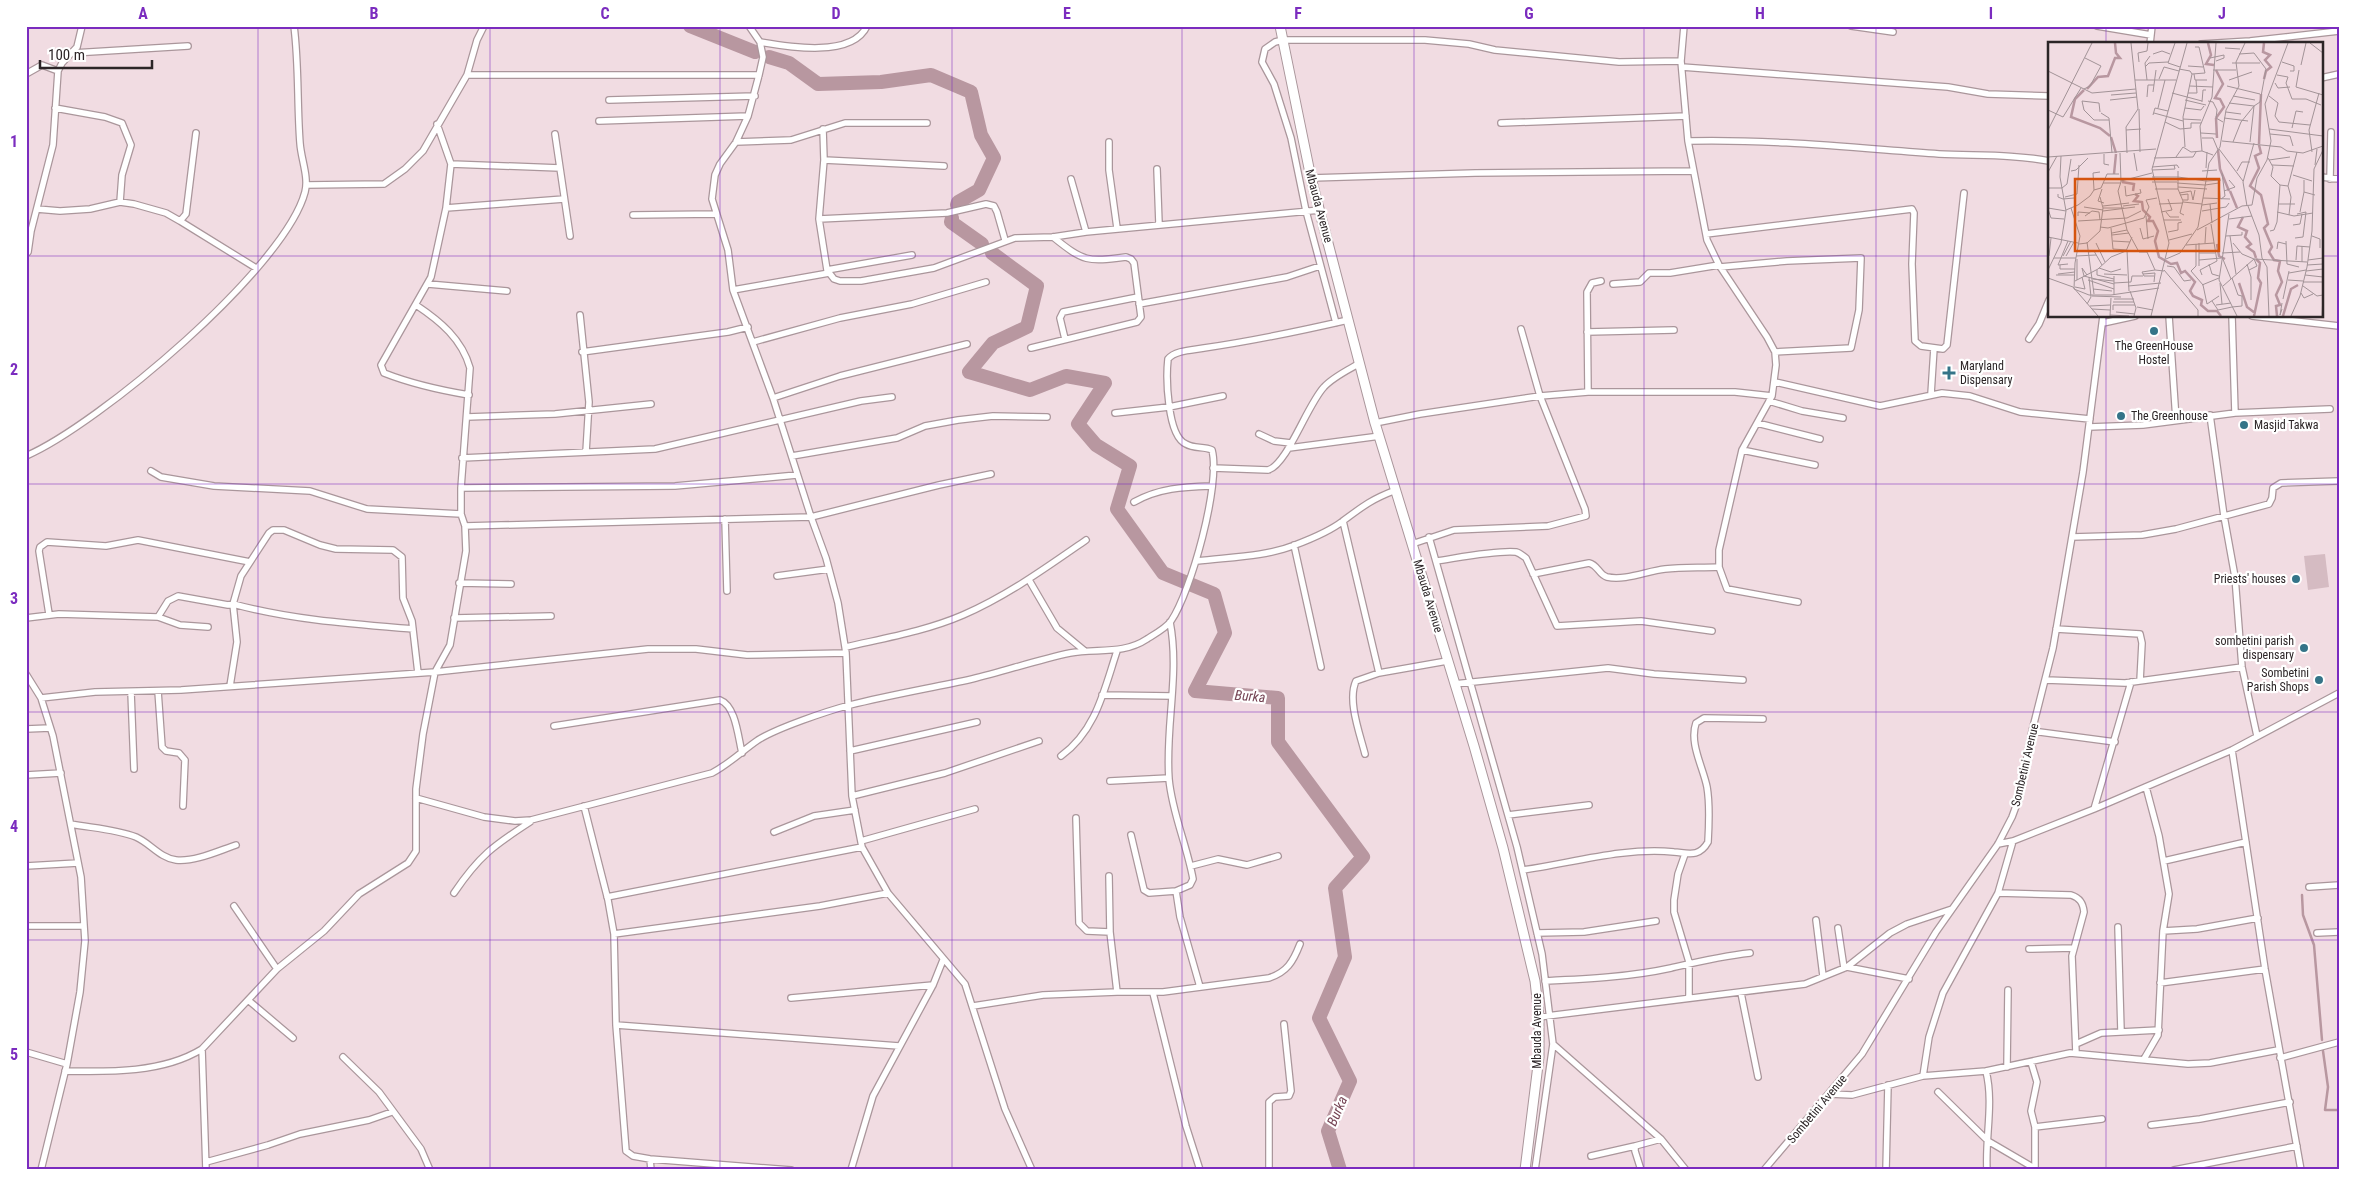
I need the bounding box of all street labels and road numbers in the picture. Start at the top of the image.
street label: Mbauda Avenue [1302,168,1336,245]
street label: Mbauda Avenue [1410,558,1446,635]
street label: Sombetini Avenue [2009,722,2041,808]
street label: Mbauda Avenue [1530,993,1544,1069]
street label: Sombetini Avenue [1784,1072,1850,1146]

